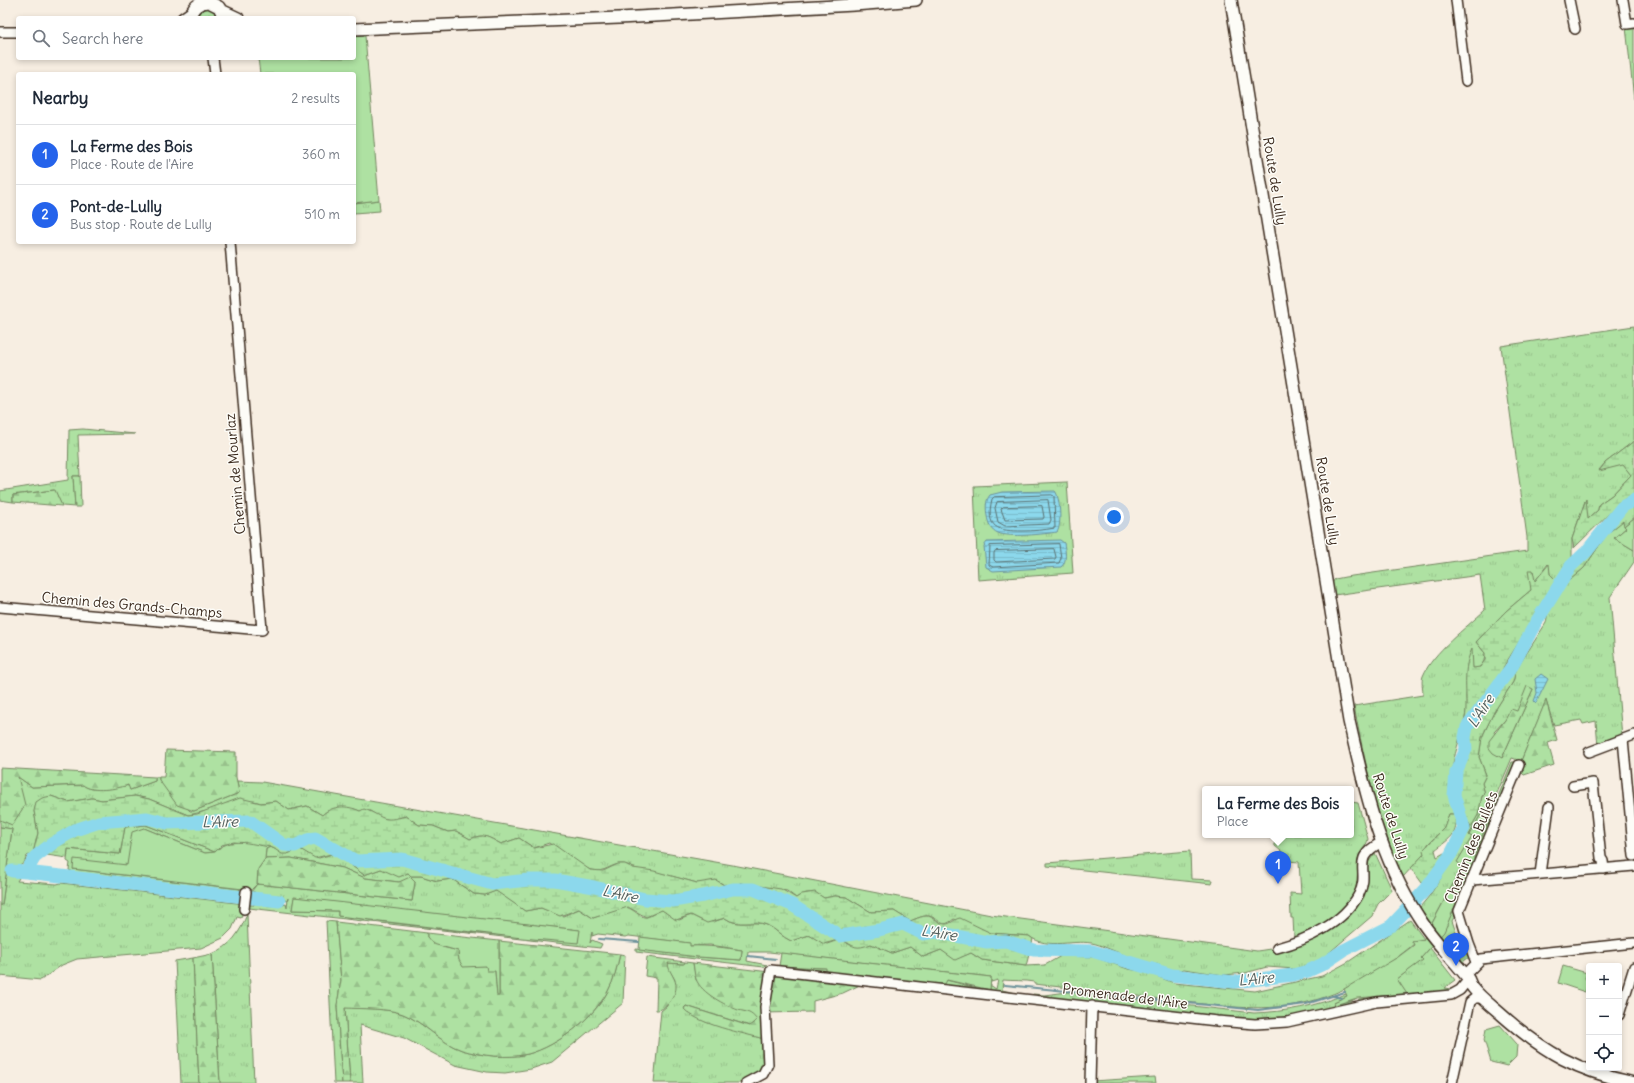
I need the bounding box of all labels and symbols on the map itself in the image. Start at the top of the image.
street label: Route de Lully [1259,136,1291,226]
street label: Chemin de Mourlaz [221,412,249,535]
street label: Route de Lully [1312,456,1344,546]
your location [1104,507,1124,527]
street label: Chemin des Grands-Champs [41,588,223,622]
water label: L'Aire [1463,690,1499,731]
street label: Route de Lully [1369,771,1413,861]
street label: Chemin des Bullets [1440,788,1502,906]
water label: L'Aire [202,812,239,831]
pin: 1 [1265,851,1291,884]
water label: L'Aire [601,880,641,907]
water label: L'Aire [920,920,959,945]
pin: 2 [1443,933,1469,966]
water label: L'Aire [1237,967,1276,990]
street label: Promenade de l'Aire [1061,979,1189,1013]

